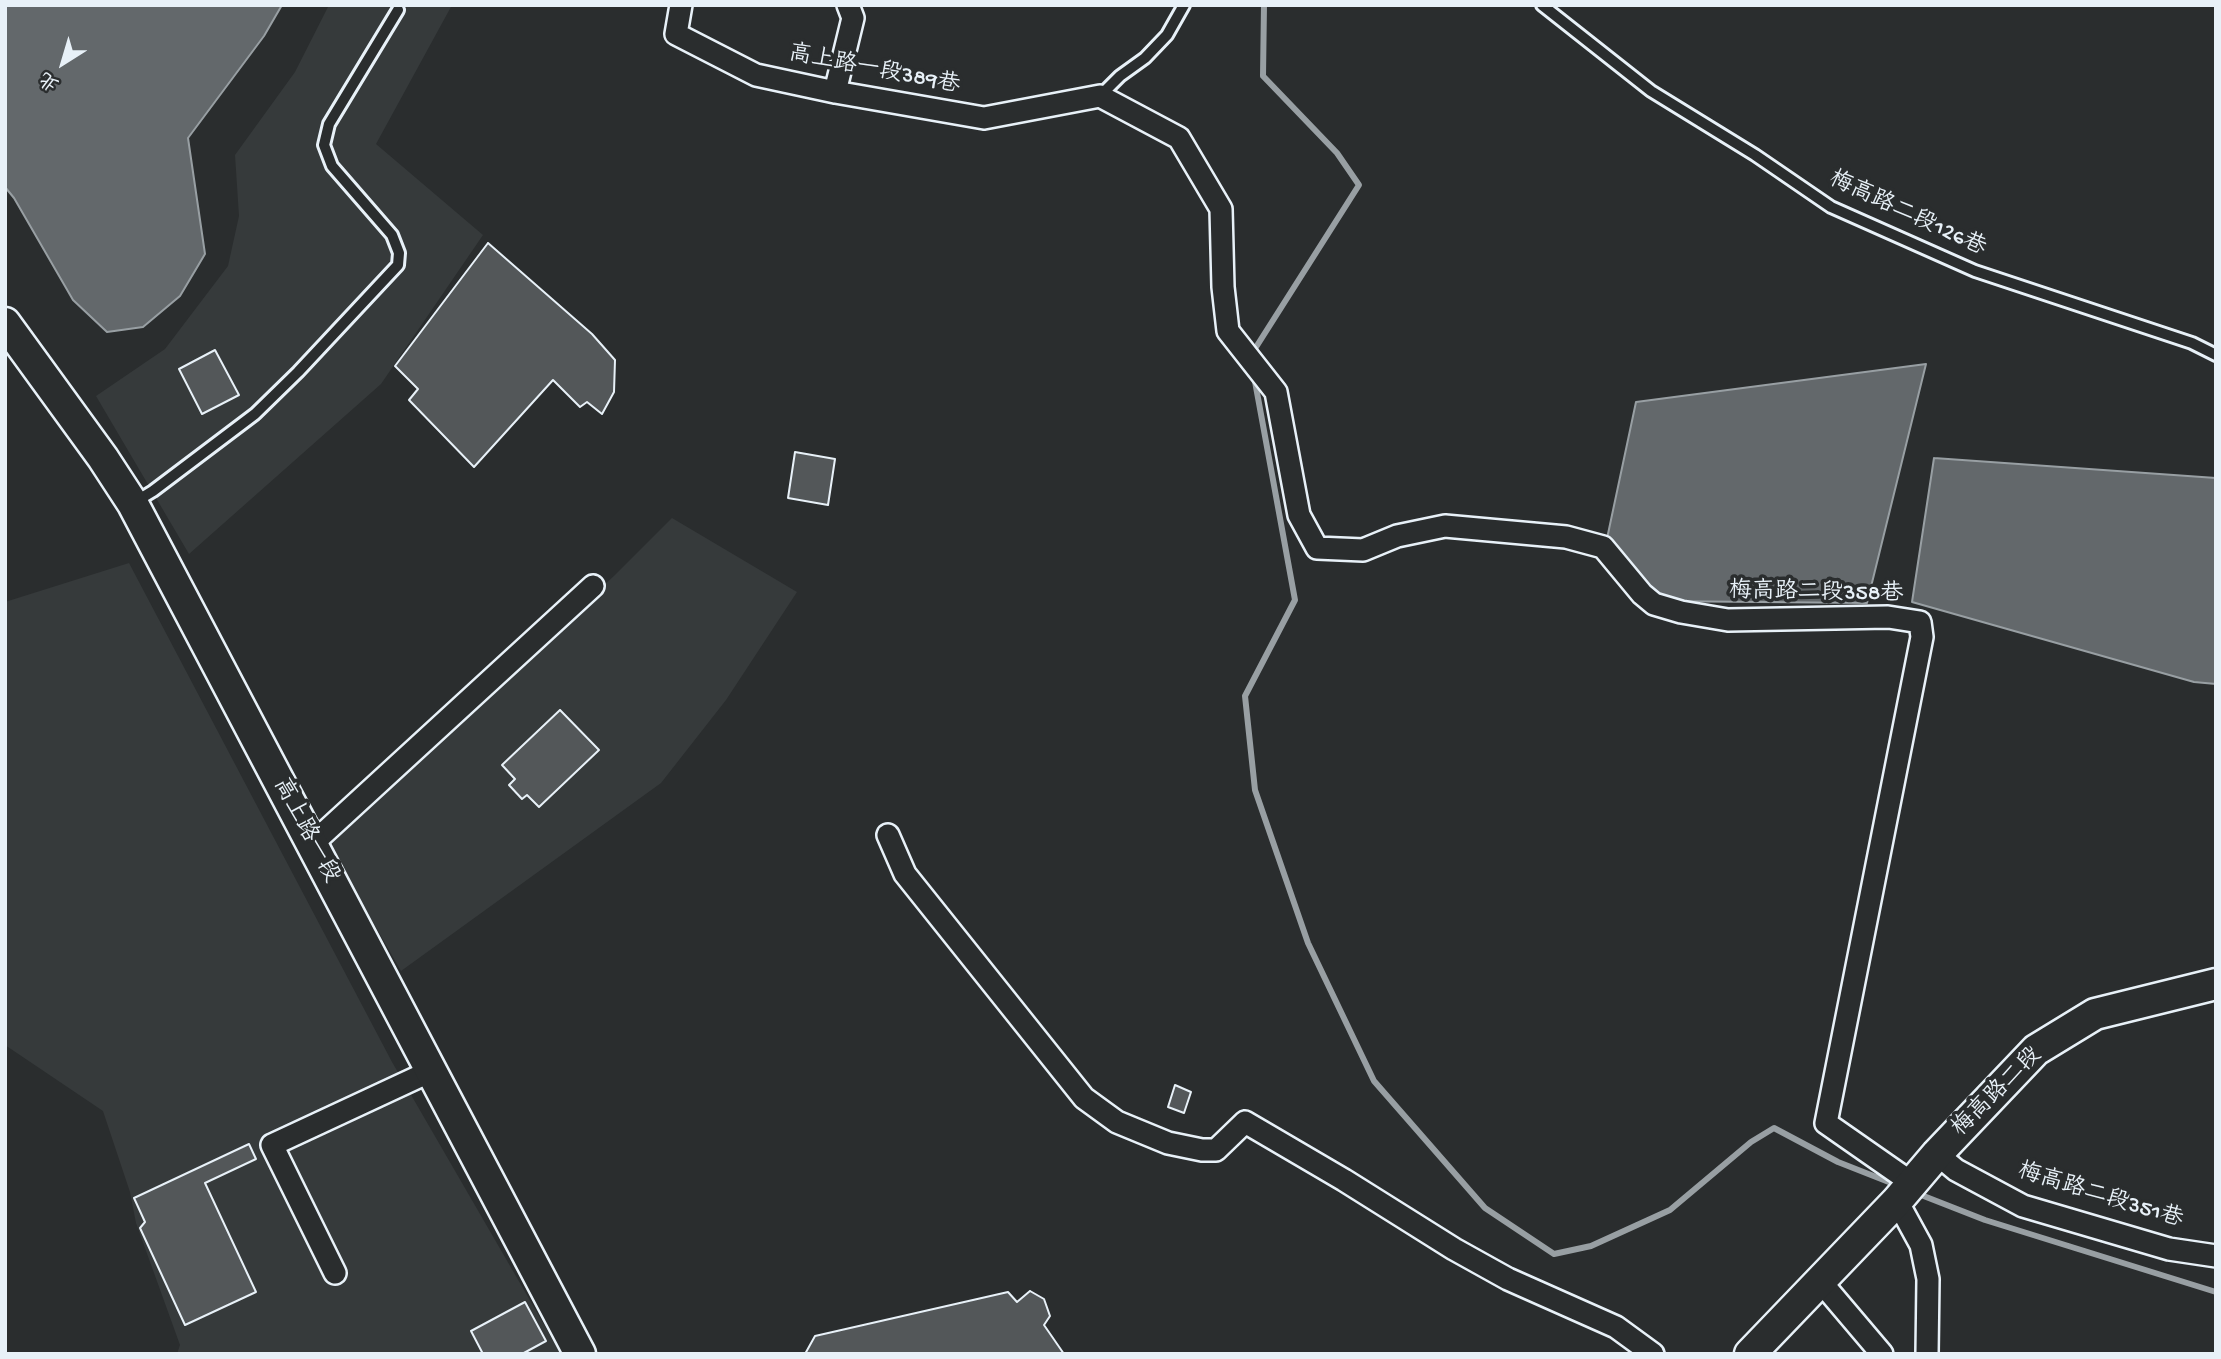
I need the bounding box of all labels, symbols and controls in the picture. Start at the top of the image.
north arrow [28,28,98,98]
street label: 高上路一段389巷 [786,41,962,101]
text: 北 [36,65,65,95]
street label: 梅高路二段126巷 [1824,167,1990,263]
street label: 梅高路二段358巷 [1728,579,1904,609]
street label: 高上路一段 [266,774,344,888]
street label: 梅高路二段 [1948,1043,2048,1143]
street label: 梅高路二段351巷 [2014,1159,2186,1235]

